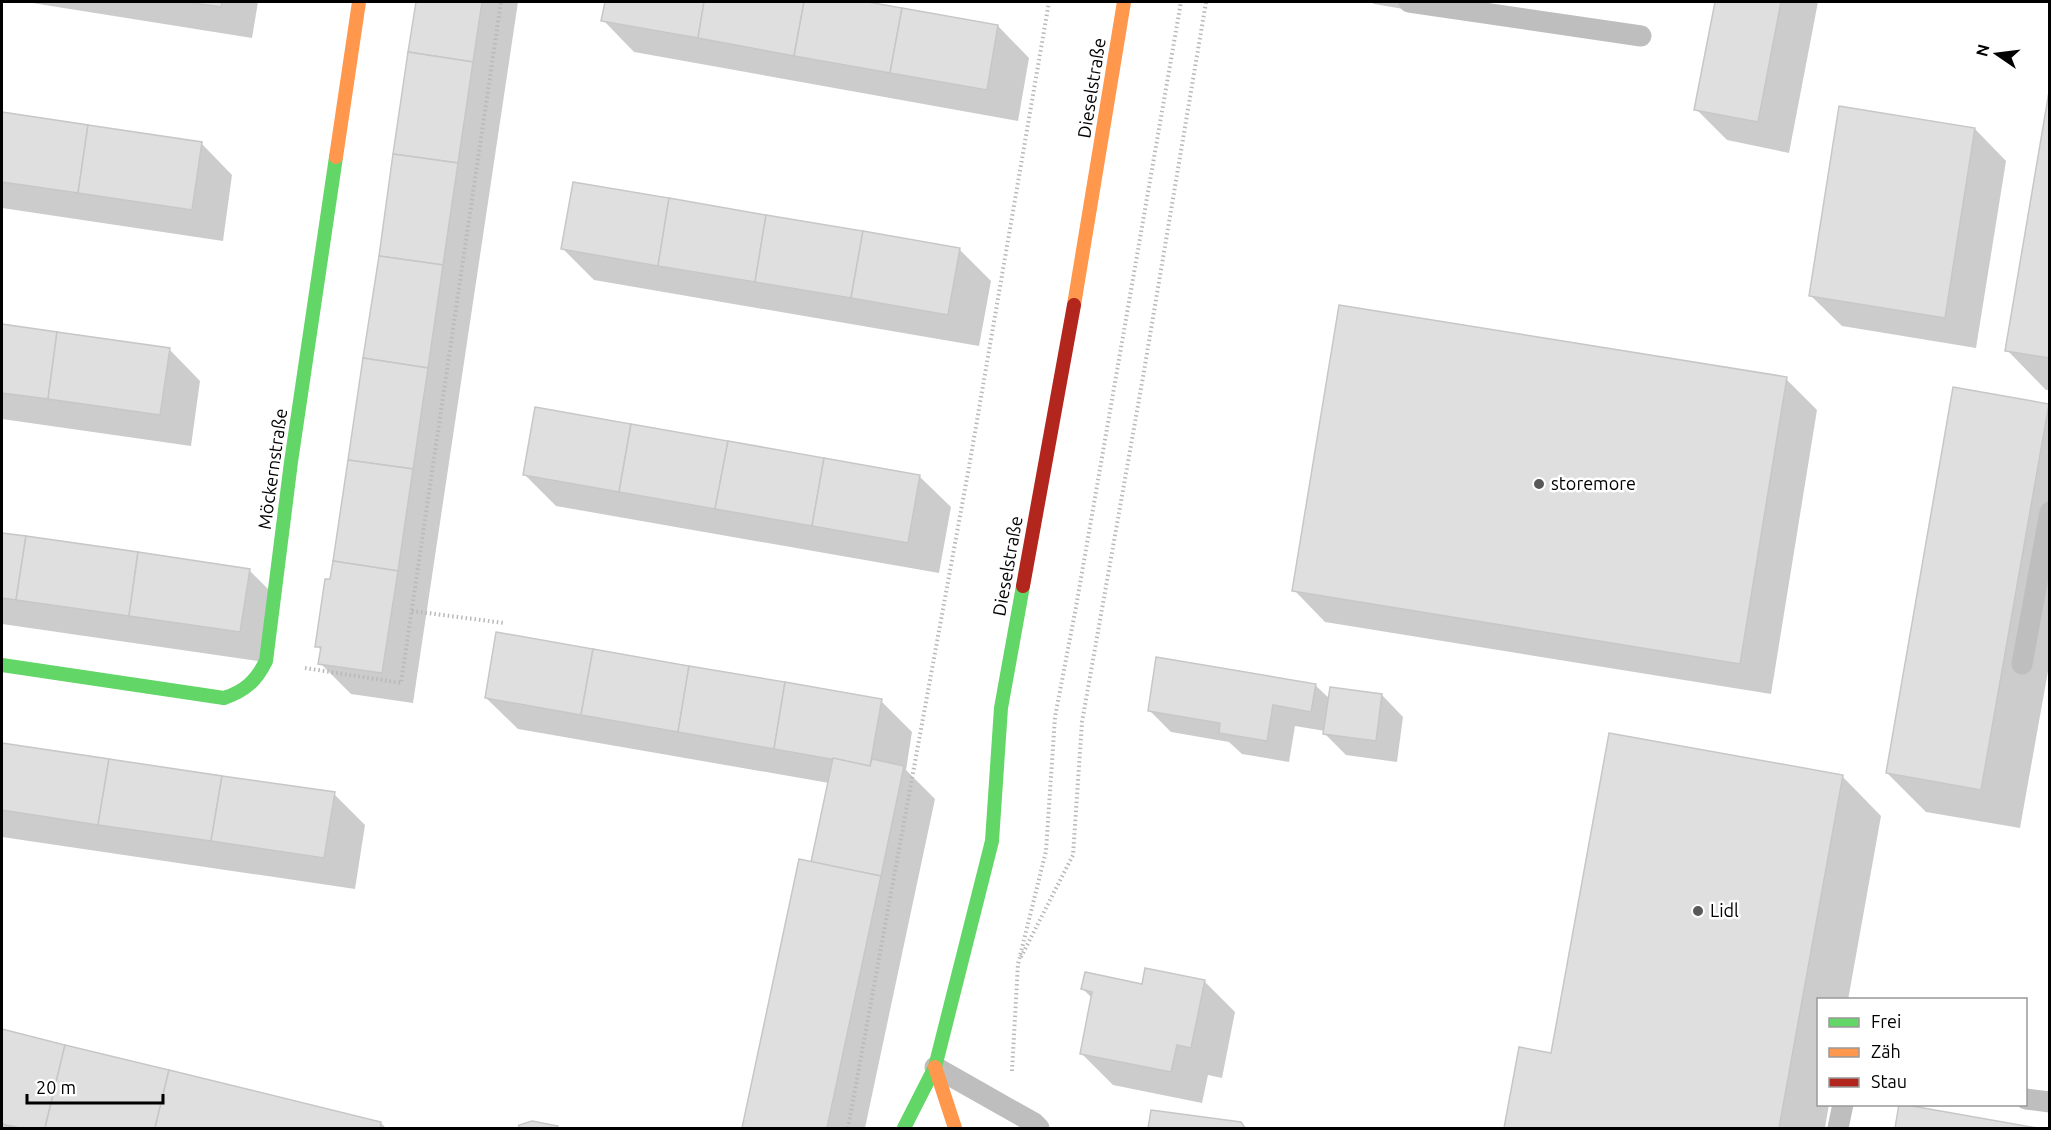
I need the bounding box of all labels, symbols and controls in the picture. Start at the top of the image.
north arrow [1967,24,2027,84]
street label: Dieselstraße [1073,36,1109,139]
text: N [1972,42,1993,58]
street label: Möckernstraße [254,407,290,531]
place label: storemore [1551,473,1636,493]
marker: storemore [1532,477,1546,491]
street label: Dieselstraße [988,514,1026,617]
place label: Lidl [1710,900,1739,920]
marker: Lidl [1691,904,1705,918]
legend [1817,998,2027,1106]
text: Frei [1871,1011,1901,1031]
text: Zäh [1871,1041,1901,1061]
scale bar [27,1067,164,1105]
text: Stau [1871,1071,1907,1091]
text: 20 m [36,1077,76,1097]

